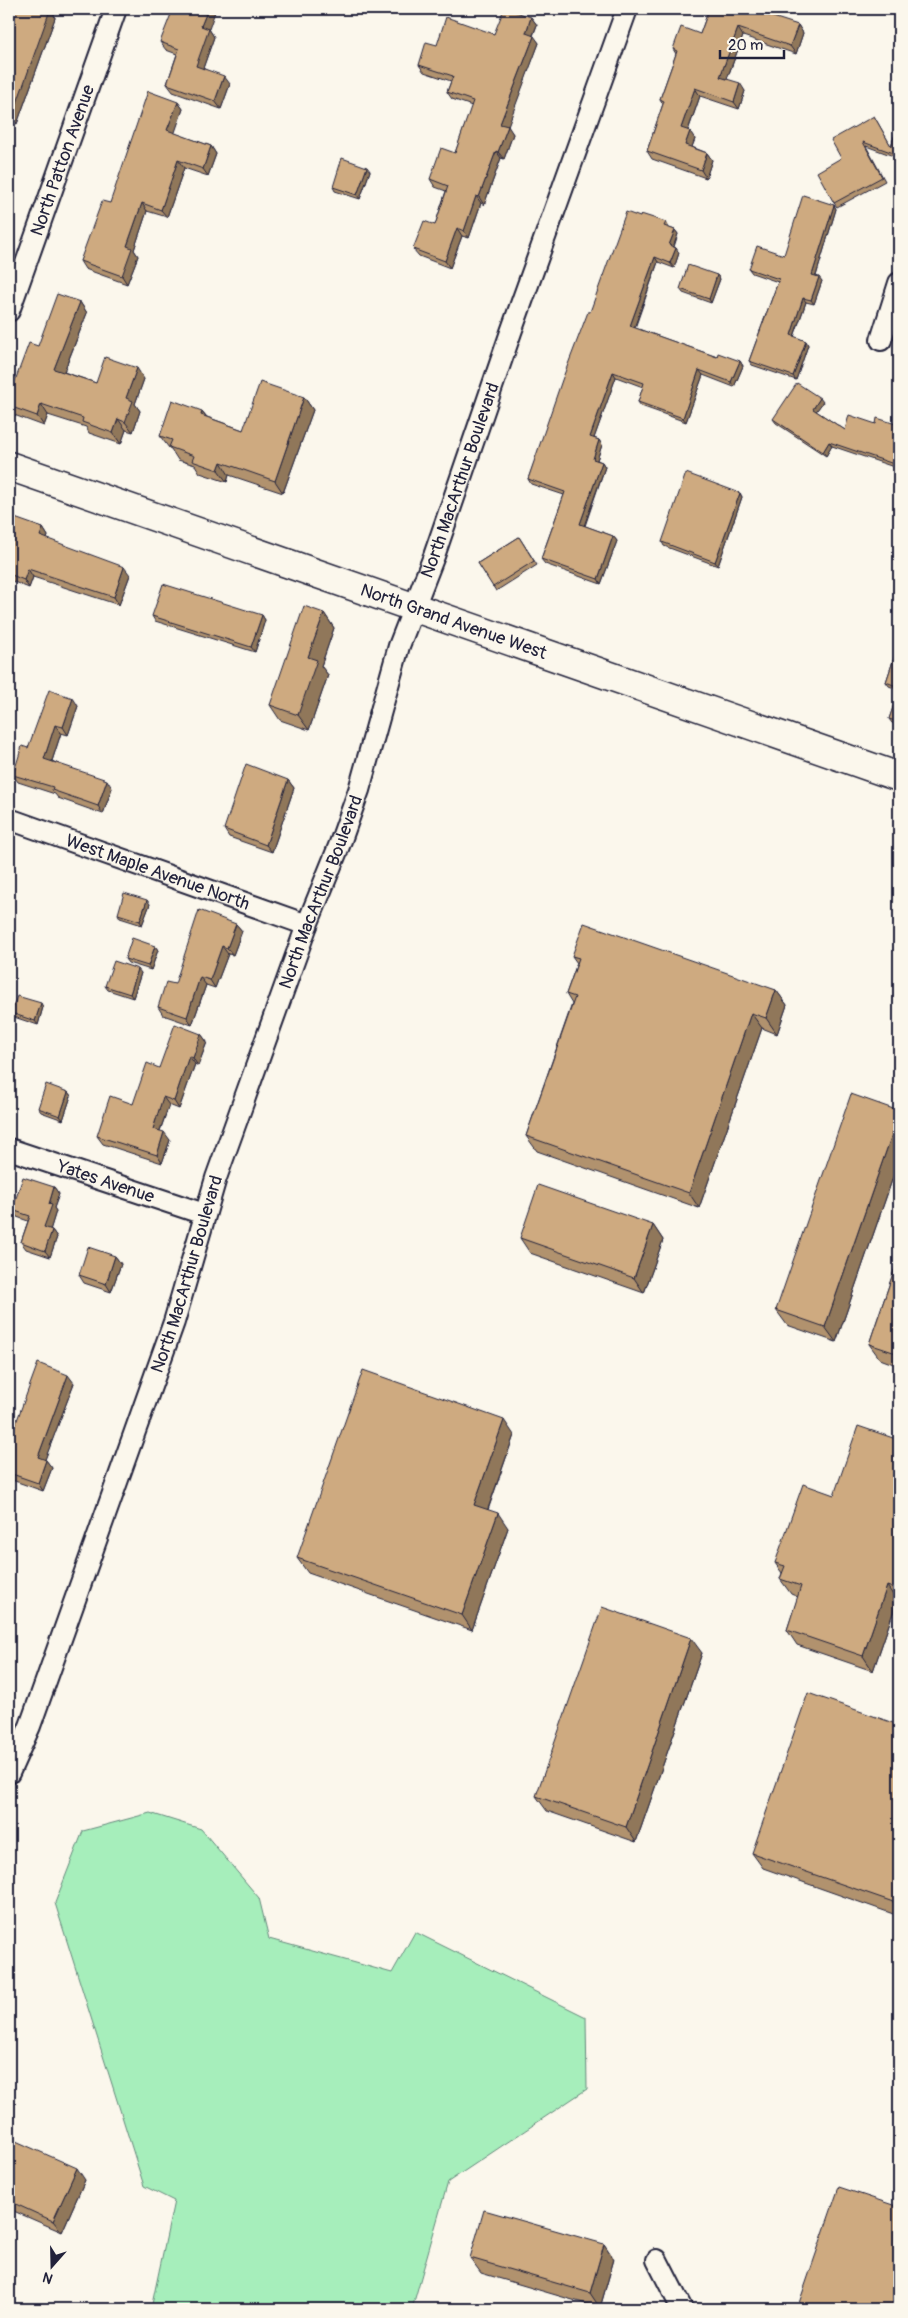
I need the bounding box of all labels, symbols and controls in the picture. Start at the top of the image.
scale bar [720,28,784,60]
text: 20 m [728,36,763,55]
street label: North Patton Avenue [26,82,100,239]
street label: North MacArthur Boulevard [416,380,505,581]
street label: North Grand Avenue West [357,579,550,665]
street label: North MacArthur Boulevard [274,792,368,992]
street label: West Maple Avenue North [63,829,253,916]
street label: Yates Avenue [53,1155,157,1209]
street label: North MacArthur Boulevard [146,1173,228,1376]
north arrow [28,2240,78,2290]
text: N [40,2268,55,2287]

